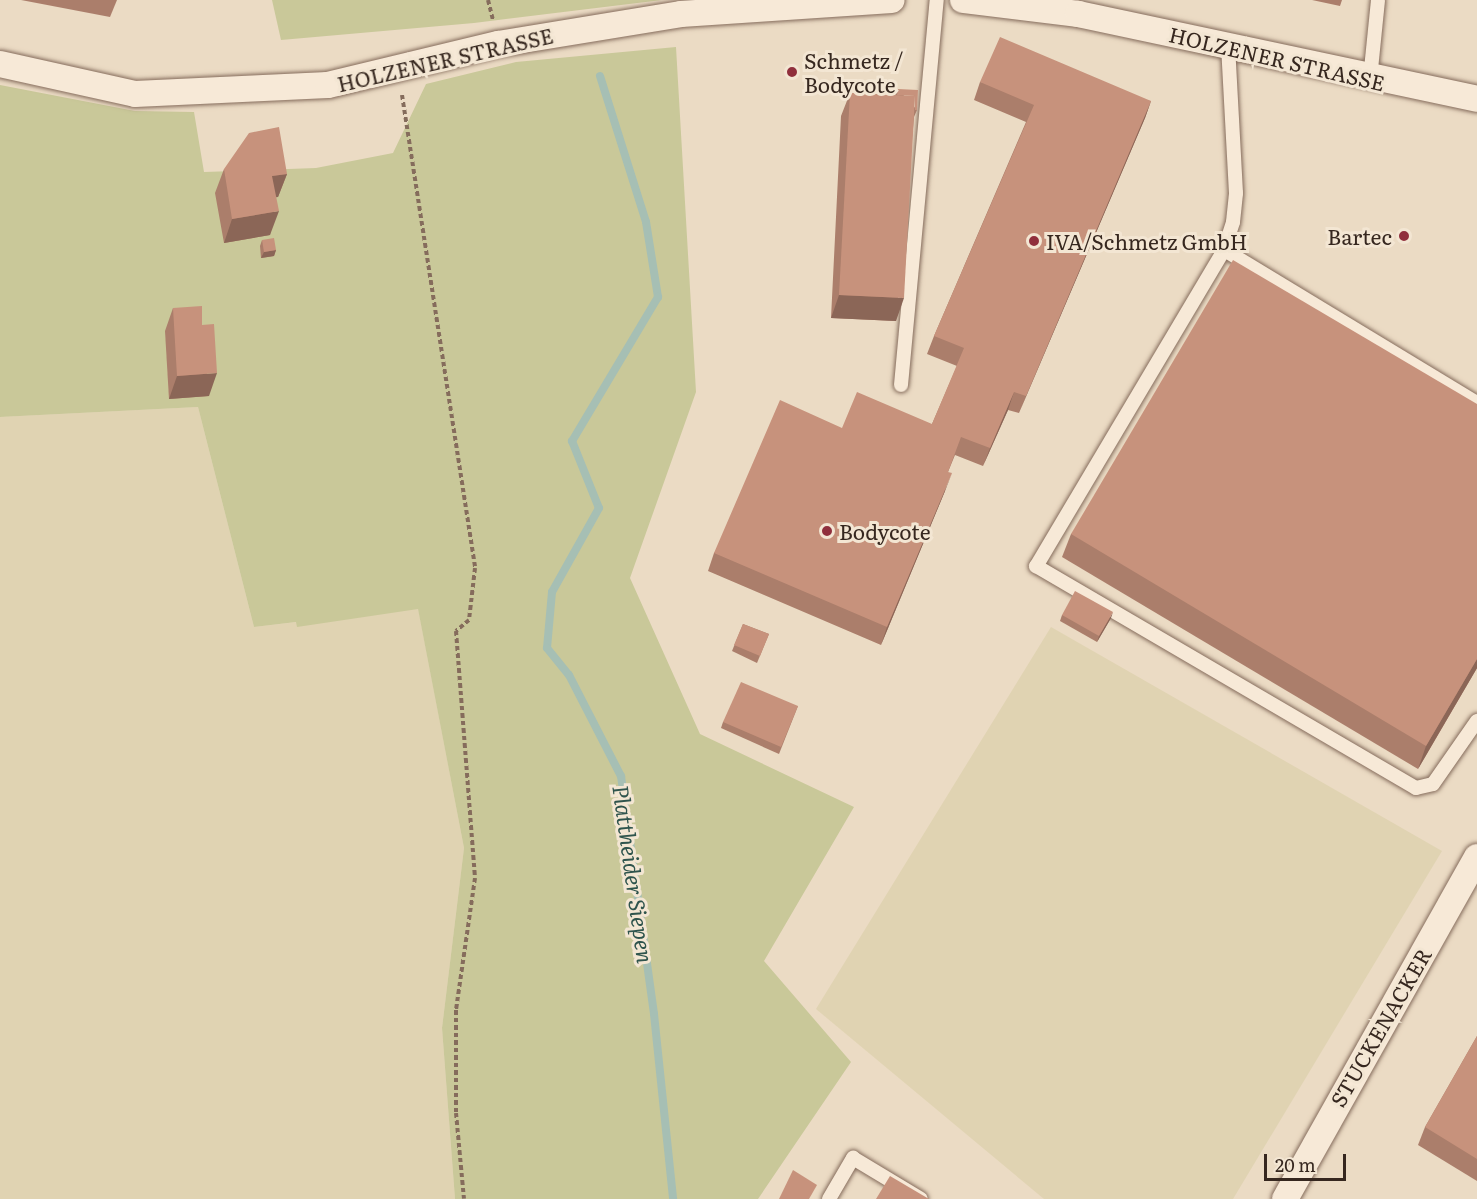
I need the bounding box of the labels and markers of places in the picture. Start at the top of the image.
place label: Schmetz / Bodycote [804,47,903,97]
marker: Schmetz / Bodycote [785,65,799,79]
place label: Bartec [1327,223,1392,249]
place label: IVA/Schmetz GmbH [1046,228,1247,254]
marker: Bartec [1397,229,1411,243]
marker: IVA/Schmetz GmbH [1027,234,1041,248]
place label: Bodycote [839,518,931,544]
marker: Bodycote [820,524,834,538]

